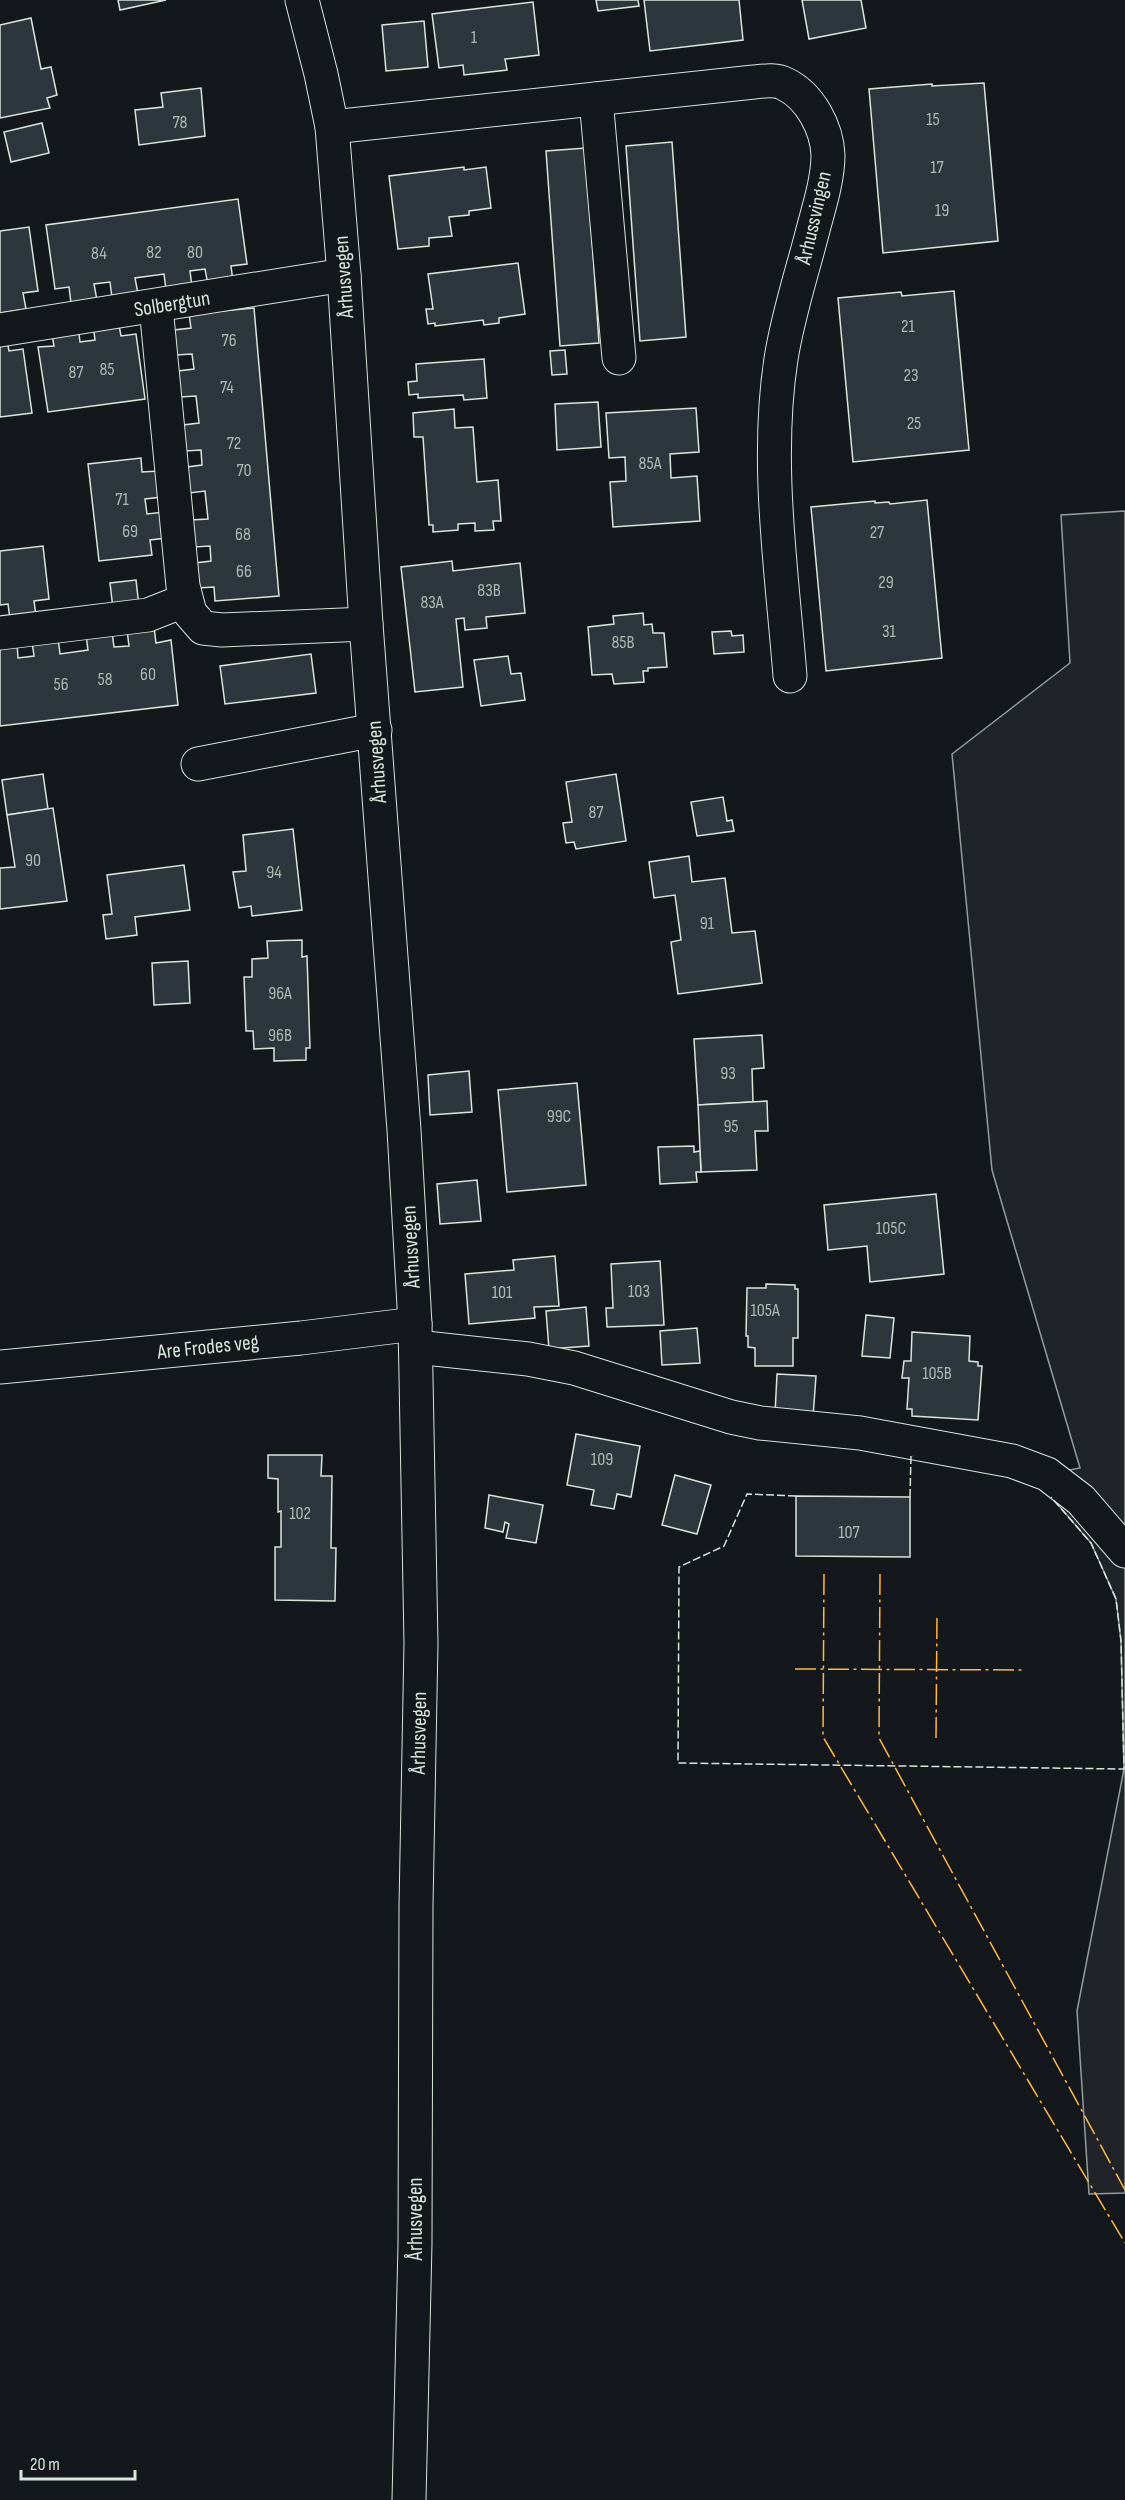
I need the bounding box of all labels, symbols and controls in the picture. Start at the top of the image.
house number: 1 [471,27,478,48]
house number: 15 [926,109,940,130]
house number: 78 [172,112,188,133]
house number: 17 [930,157,945,178]
street label: Århussvingen [791,169,837,268]
house number: 19 [935,200,949,221]
street label: Århusvegen [329,235,359,320]
house number: 82 [146,242,162,263]
house number: 80 [187,242,203,263]
house number: 84 [91,243,107,264]
street label: Solbergtun [132,286,212,322]
house number: 21 [901,316,916,337]
house number: 76 [221,330,237,351]
house number: 85 [99,359,115,380]
house number: 87 [68,362,84,383]
house number: 23 [904,365,919,386]
house number: 74 [220,377,234,398]
house number: 25 [907,413,921,434]
house number: 72 [227,433,241,454]
house number: 85A [639,453,662,474]
house number: 70 [236,460,252,481]
house number: 71 [115,489,129,510]
house number: 69 [122,521,138,542]
house number: 27 [870,522,885,543]
house number: 68 [235,524,251,545]
house number: 66 [236,561,252,582]
house number: 29 [878,572,894,593]
house number: 83B [477,580,501,601]
house number: 83A [420,592,444,613]
house number: 31 [882,621,897,642]
house number: 85B [611,632,635,653]
house number: 60 [140,664,156,685]
house number: 58 [97,669,113,690]
house number: 56 [53,674,69,695]
street label: Århusvegen [362,720,392,805]
house number: 87 [588,802,604,823]
house number: 90 [25,850,41,871]
house number: 94 [266,862,282,883]
house number: 91 [700,913,715,934]
house number: 96A [268,983,292,1004]
house number: 96B [268,1025,292,1046]
house number: 93 [720,1063,736,1084]
house number: 99C [547,1106,571,1127]
house number: 95 [723,1116,739,1137]
street label: Århusvegen [396,1205,426,1290]
house number: 105C [876,1218,906,1239]
house number: 103 [628,1281,650,1302]
house number: 101 [492,1282,513,1303]
house number: 105A [750,1300,780,1321]
street label: Are Frodes veg [155,1329,260,1365]
house number: 105B [922,1363,952,1384]
house number: 109 [591,1449,613,1470]
house number: 102 [289,1503,311,1524]
house number: 107 [838,1522,861,1543]
street label: Århusvegen [406,1691,432,1776]
street label: Århusvegen [403,2178,428,2261]
scale bar [21,2443,135,2481]
text: 20 m [30,2454,60,2475]

